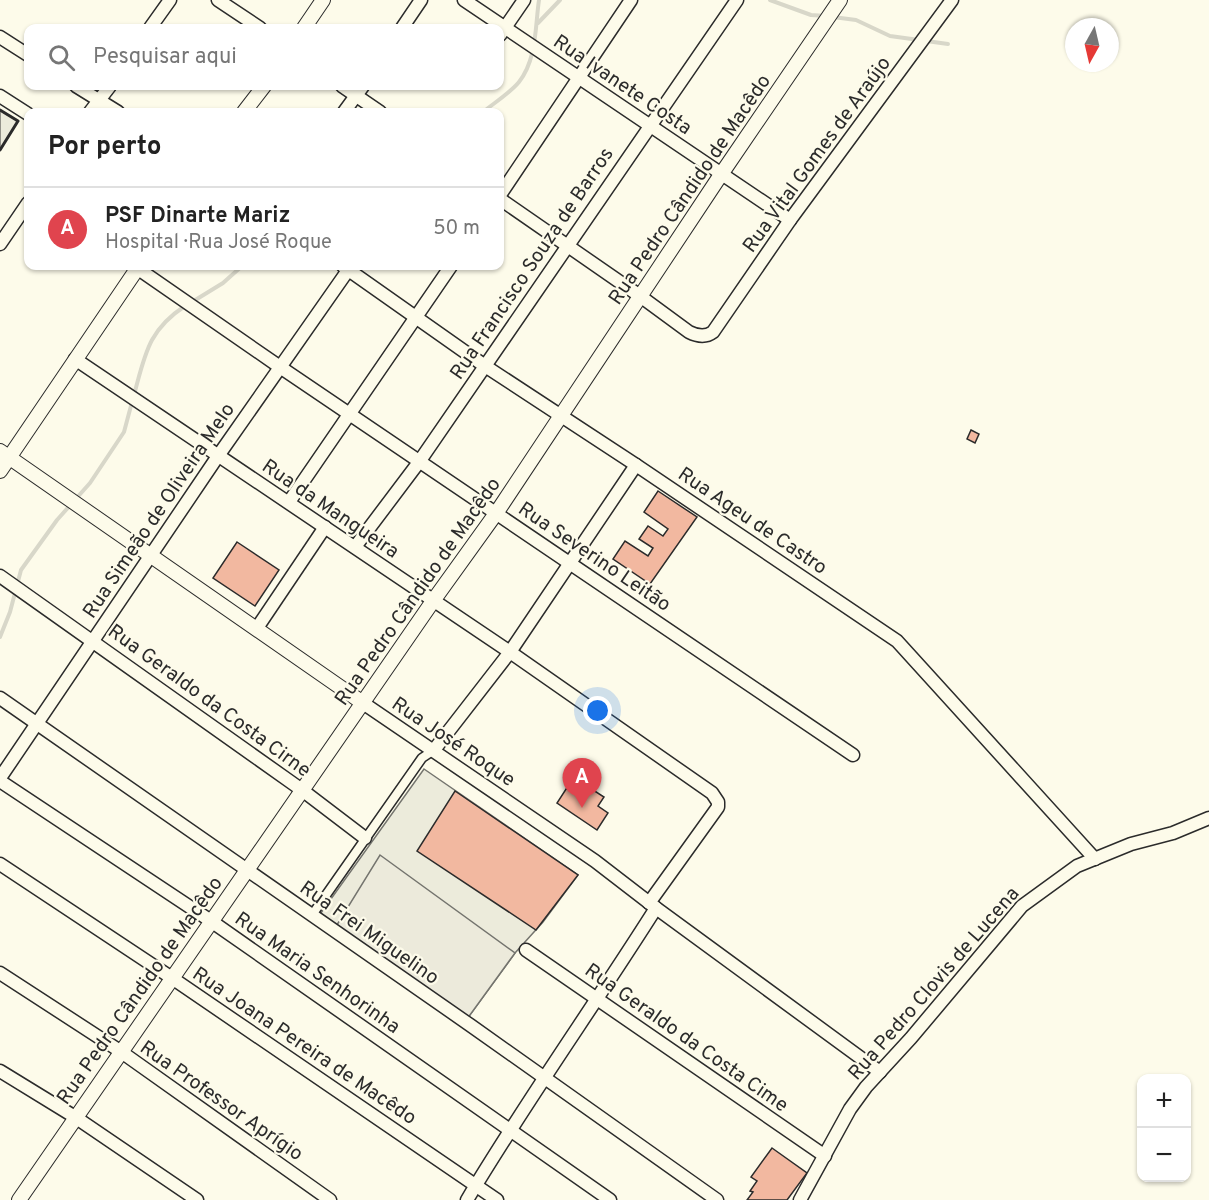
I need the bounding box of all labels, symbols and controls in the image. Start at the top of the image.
north arrow [1065,18,1119,72]
search box [24,24,504,90]
street label: Rua Ivanete Costa [547,30,696,142]
icon: search [45,41,78,74]
text: Pesquisar aqui [93,44,237,71]
street label: Rua Vital Gomes de Araújo [738,52,898,258]
street label: Rua Pedro Cândido de Macêdo [604,70,778,310]
text: Por perto [48,131,162,164]
street label: Rua Francisco Souza de Barros [445,143,620,385]
text: PSF Dinarte Mariz [105,203,291,230]
text: A [60,216,75,242]
text: 50 m [433,216,480,242]
text: Hospital · Rua José Roque [105,230,332,256]
street label: Rua Simeão de Oliveira Melo [78,398,242,624]
street label: Rua da Mangueira [256,454,404,565]
street label: Rua Ageu de Castro [672,462,832,581]
street label: Rua Pedro Cândido de Macêdo [330,473,507,711]
street label: Rua Severino Leitão [512,497,675,618]
street label: Rua Geraldo da Costa Cirne [102,619,316,784]
street label: Rua José Roque [386,692,520,794]
your location [583,696,612,725]
pin: A [562,758,602,808]
street label: Rua Pedro Cândido de Macêdo [52,872,229,1110]
street label: Rua Frei Miguelino [294,876,444,991]
street label: Rua Pedro Clovis de Lucena [843,882,1026,1087]
street label: Rua Maria Senhorinha [229,907,405,1041]
street label: Rua Geraldo da Costa Cime [579,958,793,1119]
street label: Rua Joana Pereira de Macêdo [187,962,421,1132]
street label: Rua Professor Aprígio [134,1035,308,1168]
map controls [1137,1074,1191,1182]
button: + [1137,1074,1191,1128]
button: − [1137,1128,1191,1182]

